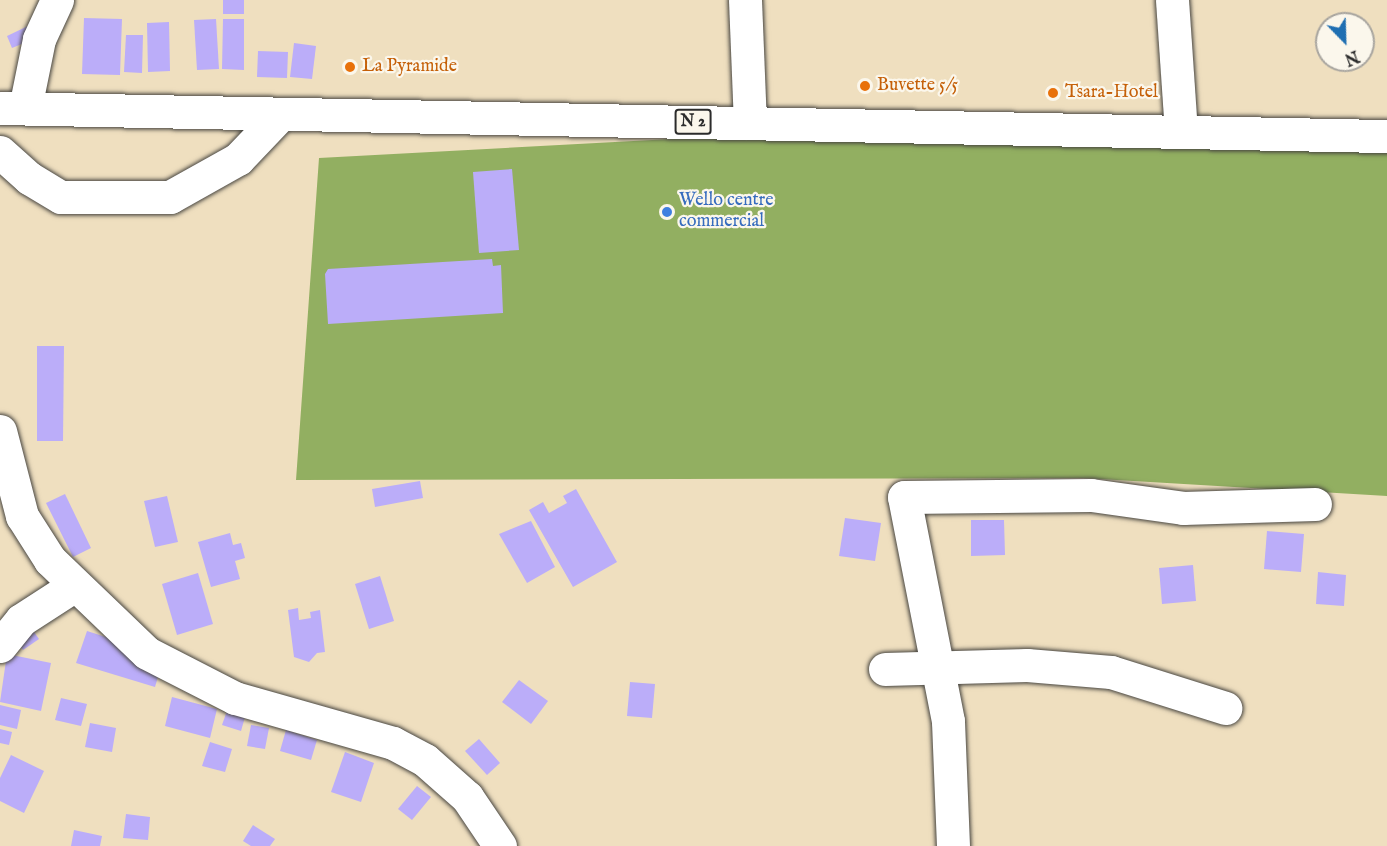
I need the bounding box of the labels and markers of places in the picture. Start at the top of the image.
place label: La Pyramide [362,56,457,78]
marker: La Pyramide [343,60,357,74]
place label: Buvette 5/5 [877,75,958,97]
marker: Buvette 5/5 [858,79,872,93]
place label: Tsara-Hotel [1065,82,1158,104]
marker: Tsara-Hotel [1046,86,1060,100]
place label: Wello centre commercial [679,191,773,234]
marker: Wello centre commercial [660,205,674,219]

